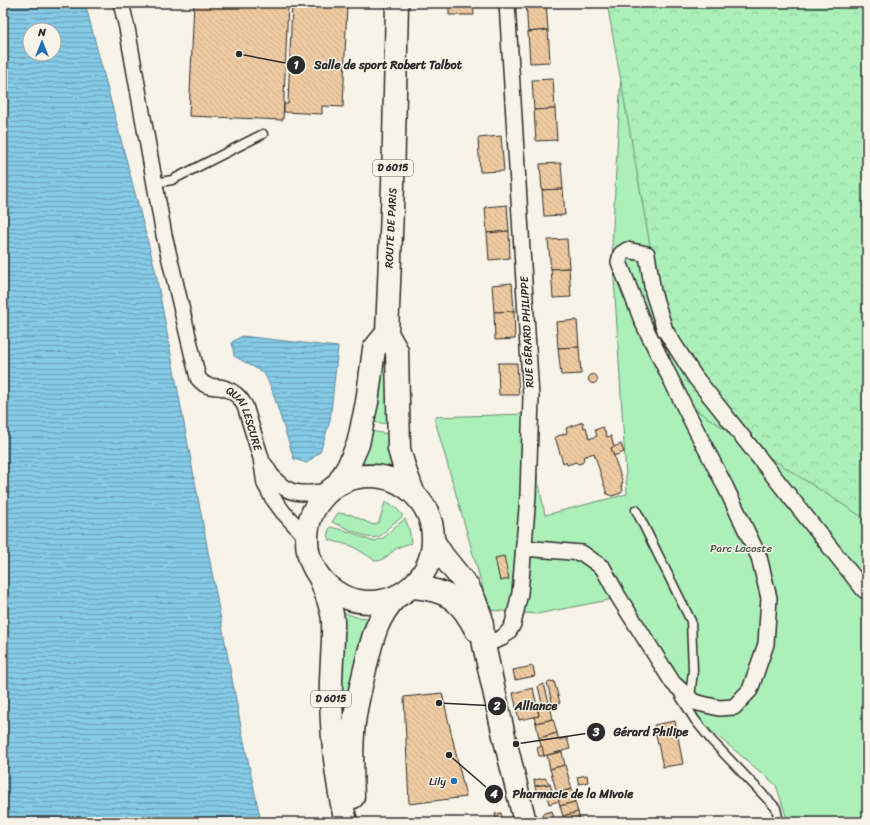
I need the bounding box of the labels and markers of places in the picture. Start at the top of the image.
callout: Salle de sport Robert Talbot [286,53,470,77]
callout: Alliance [487,694,565,718]
callout: Gérard Philipe [586,720,696,744]
place label: Lily [429,772,446,791]
marker: Lily [449,776,459,786]
callout: Pharmacie de la Mivoie [484,782,641,806]

